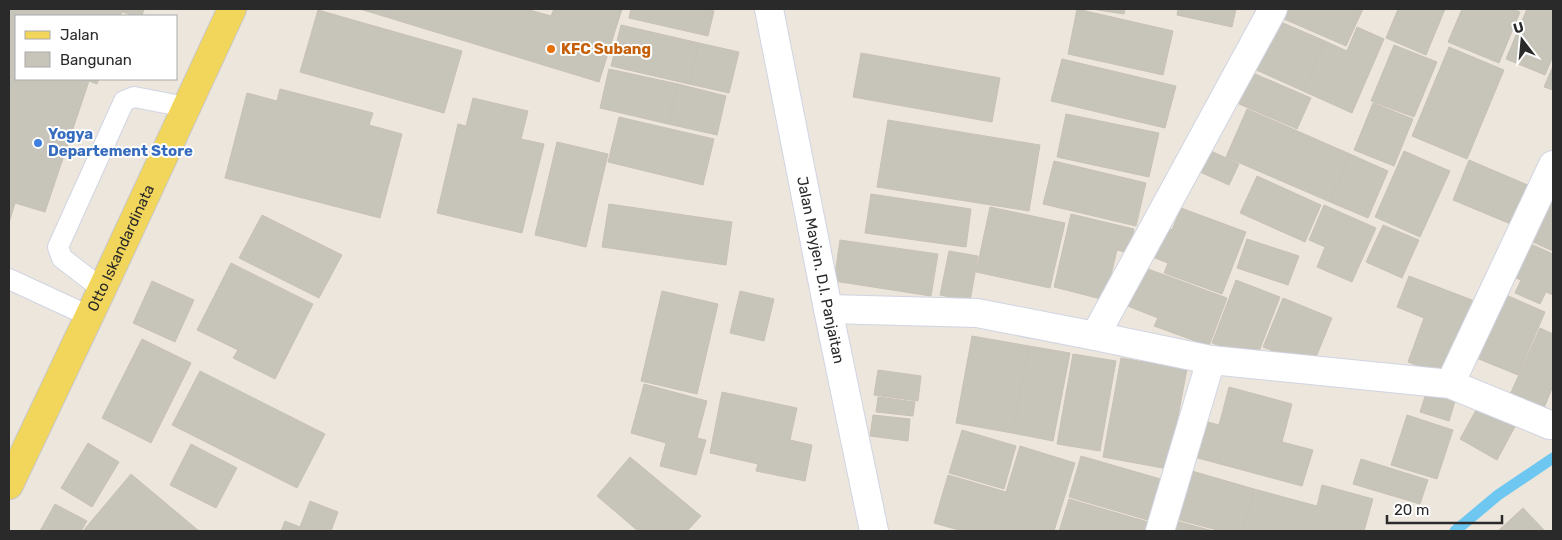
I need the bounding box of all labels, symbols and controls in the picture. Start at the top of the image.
legend [15,15,178,80]
north arrow [1497,15,1547,65]
text: U [1511,18,1526,38]
text: Jalan [60,26,99,44]
place label: KFC Subang [561,40,651,58]
marker: KFC Subang [545,43,557,55]
text: Bangunan [60,51,132,69]
place label: Yogya Departement Store [48,125,193,160]
marker: Yogya Departement Store [32,137,44,149]
street label: Jalan Mayjen. D.I. Panjaitan [793,175,848,365]
street label: Otto Iskandardinata [84,182,158,314]
scale bar [1387,492,1502,524]
text: 20 m [1394,501,1429,519]

